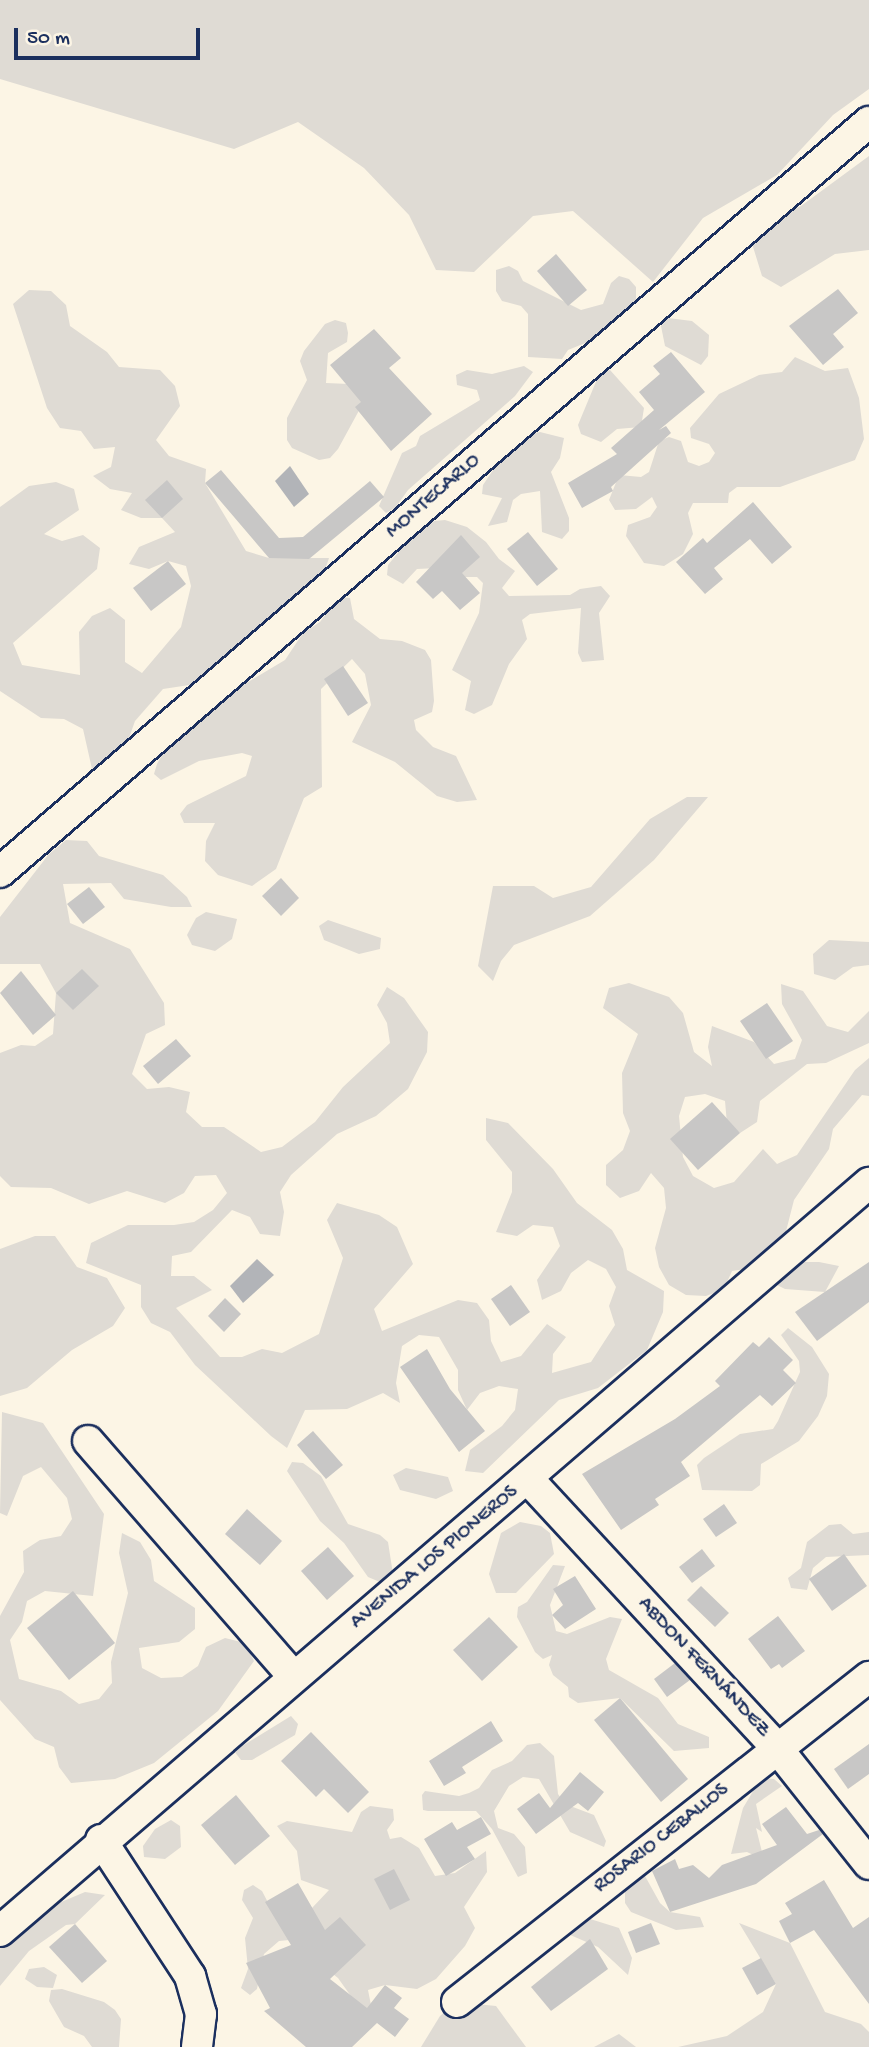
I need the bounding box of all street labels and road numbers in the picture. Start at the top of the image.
street label: MONTECARLO [382,449,486,545]
street label: AVENIDA LOS PIONEROS [346,1480,524,1636]
street label: ABDON FERNÁNDEZ [631,1592,775,1744]
street label: ROSARIO CEBALLOS [589,1778,735,1900]

